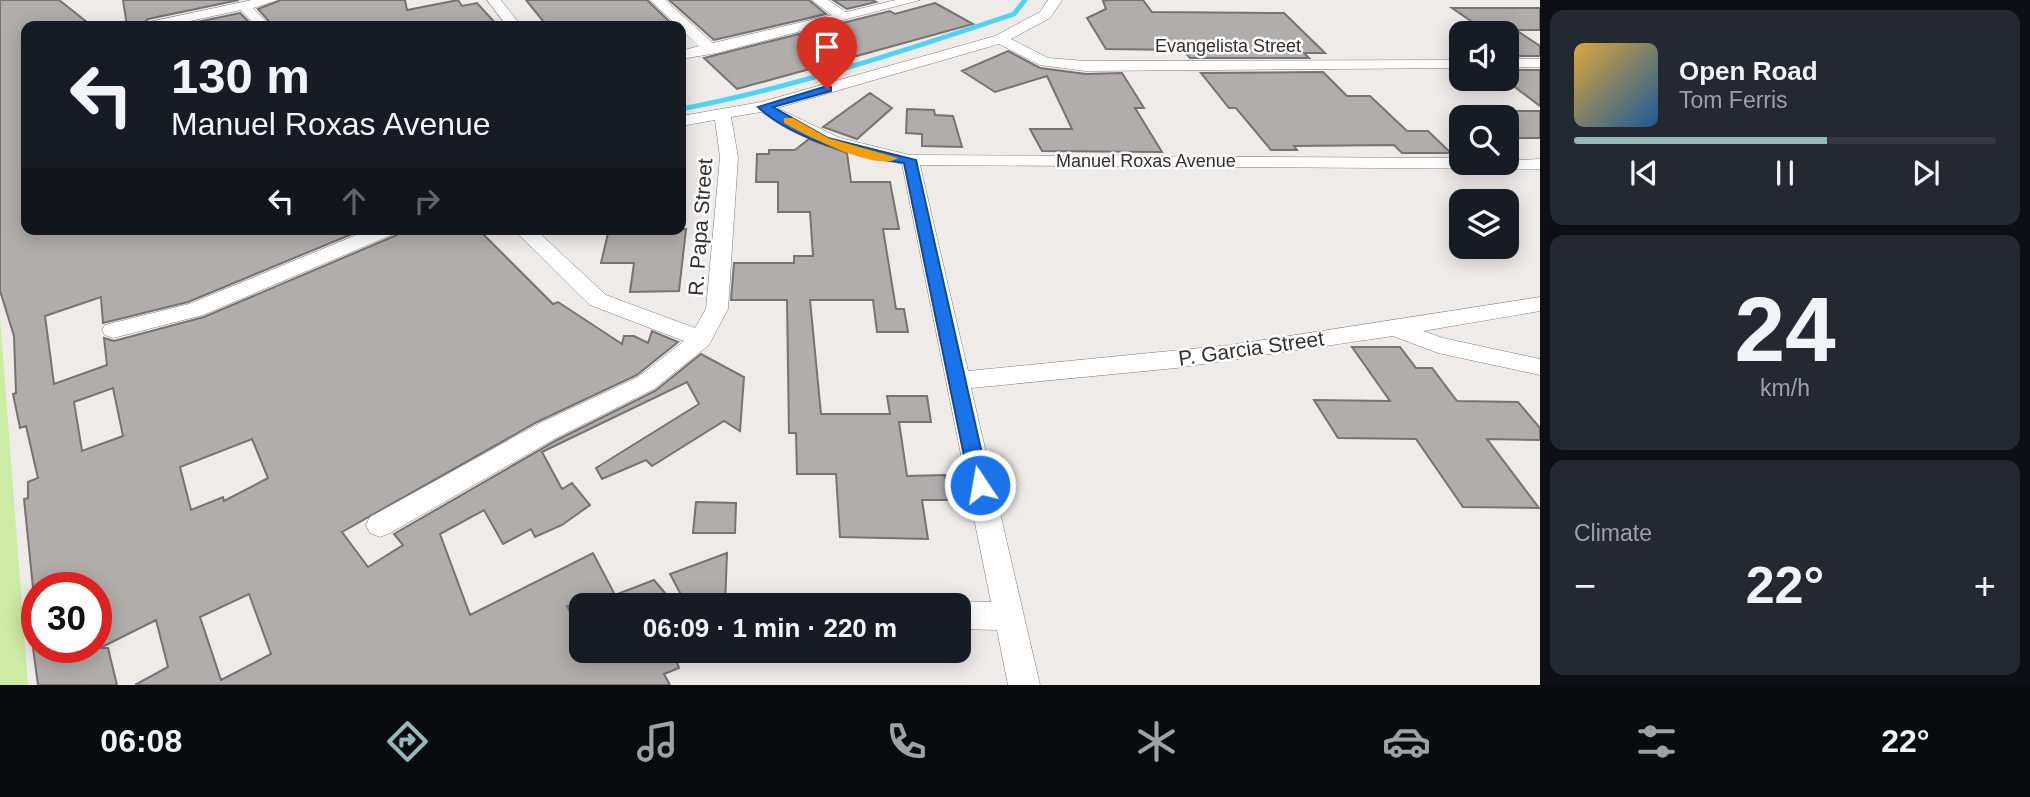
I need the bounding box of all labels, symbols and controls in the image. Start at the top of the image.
pin [797,17,857,89]
map controls [1449,21,1519,259]
button: sound [1449,21,1519,91]
icon: arrive [808,28,846,66]
street label: Evangelista Street [1155,36,1301,56]
icon: left [56,49,147,140]
text: 130 m [171,49,310,103]
text: Open Road [1679,56,1818,86]
text: Tom Ferris [1679,87,1788,113]
button: search [1449,105,1519,175]
text: Manuel Roxas Avenue [171,106,491,142]
street label: Manuel Roxas Avenue [1056,151,1236,171]
icon: previous [1625,154,1663,192]
icon: pause [1766,154,1804,192]
icon: next [1907,154,1945,192]
street label: R. Papa Street [684,157,716,297]
icon: left [262,182,300,220]
icon: ahead [335,182,373,220]
icon: right [408,182,446,220]
button: layers [1449,189,1519,259]
text: 24 [1734,279,1836,380]
street label: P. Garcia Street [1177,326,1325,370]
text: km/h [1760,375,1810,401]
position arrow [943,448,1017,522]
text: Climate [1574,520,1652,546]
text: 22° [1746,556,1824,614]
text: − [1574,565,1596,607]
text: + [1974,565,1996,607]
speed limit sign: 30 [21,572,112,663]
text: 06:09 · 1 min · 220 m [643,613,897,643]
icon: directions [383,717,432,766]
icon: music [633,717,682,766]
icon: phone [882,717,931,766]
icon: climate [1132,717,1181,766]
icon: car [1382,717,1431,766]
icon: filters [1632,717,1681,766]
text: 06:08 [100,723,182,759]
text: 22° [1881,723,1930,759]

